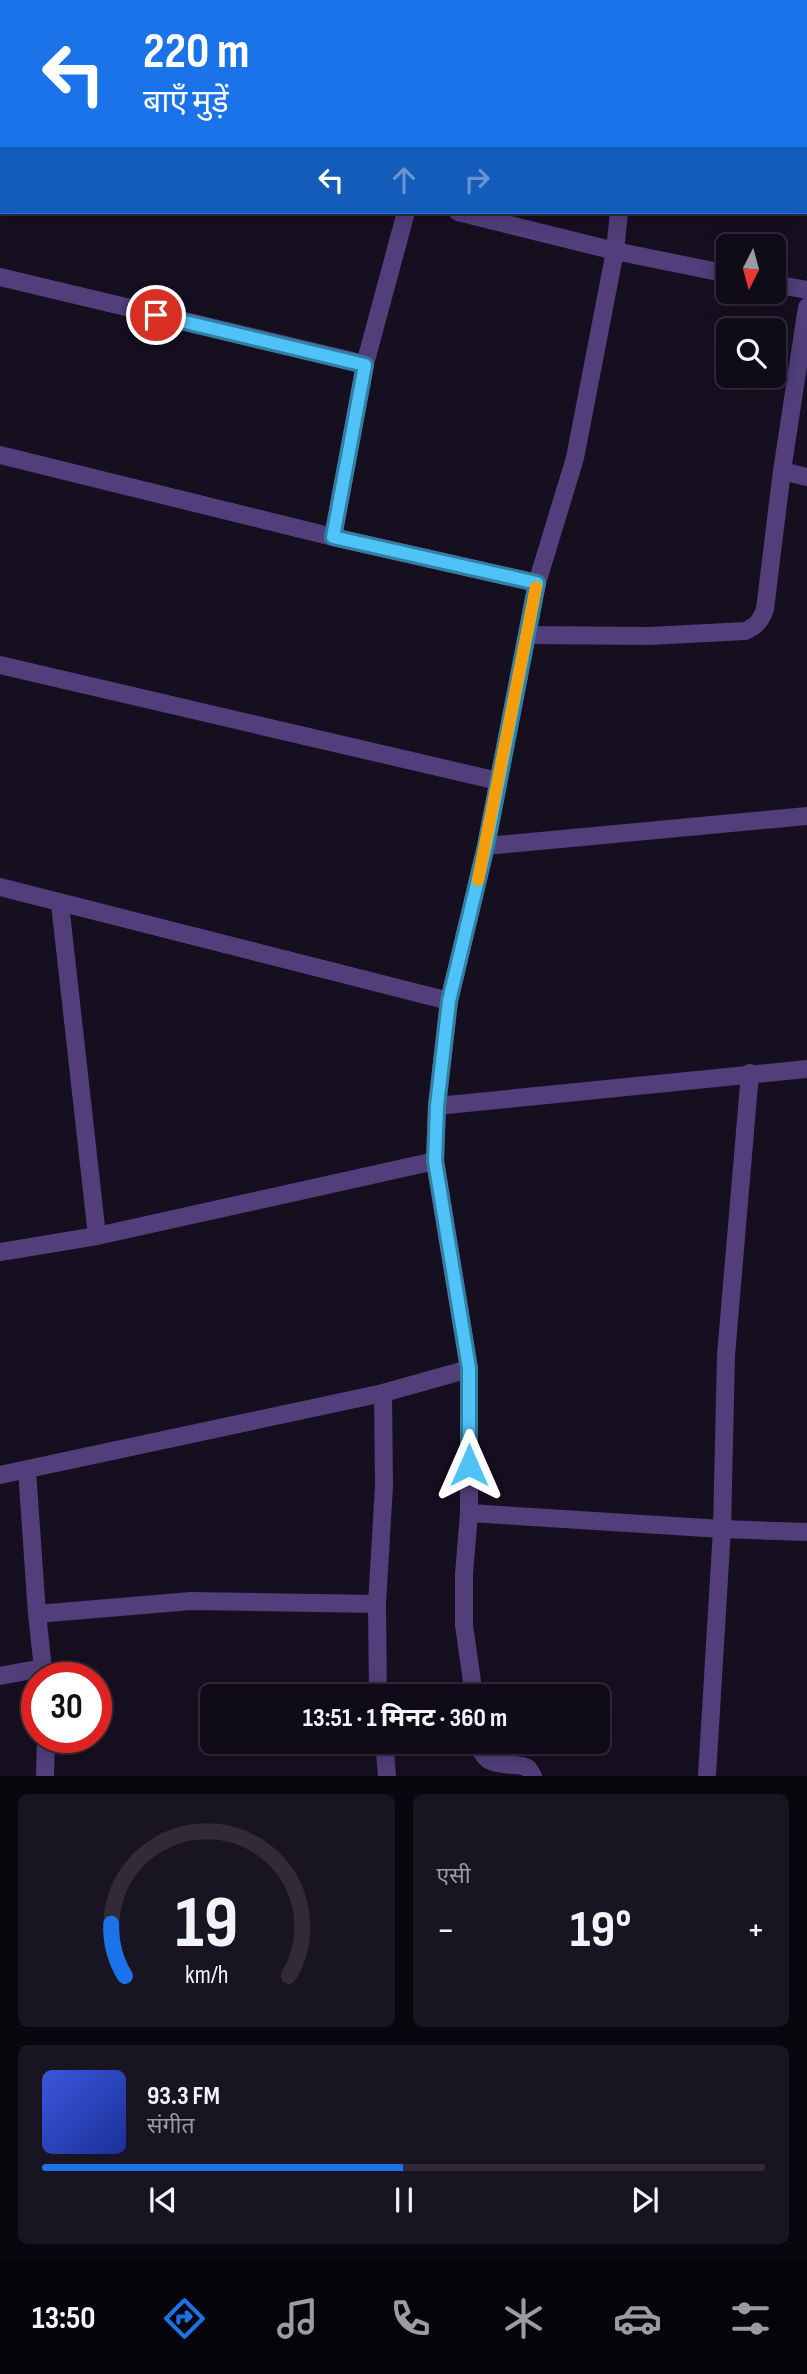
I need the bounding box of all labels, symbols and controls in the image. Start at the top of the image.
text: 220 m [143,23,249,82]
icon: left [28,28,119,119]
text: बाएँ मुड़ें [143,83,229,122]
icon: left [312,161,350,199]
icon: ahead [385,161,423,199]
icon: right [458,161,496,199]
north arrow [716,234,786,304]
map controls [716,234,786,388]
pin [126,285,186,345]
icon: arrive [137,296,175,334]
button: search [716,318,786,388]
position arrow [432,1428,506,1502]
speed limit sign: 30 [21,1662,112,1753]
text: 13:51 · 1 मिनट · 360 m [303,1703,507,1734]
text: एसी [437,1862,471,1890]
text: 19 [175,1881,238,1969]
text: 19° [570,1899,631,1962]
text: − [437,1908,455,1953]
text: + [746,1908,765,1953]
text: km/h [185,1960,228,1991]
text: 93.3 FM [147,2081,220,2112]
text: संगीत [147,2112,195,2140]
icon: previous [144,2181,182,2219]
icon: pause [385,2181,423,2219]
icon: next [626,2181,664,2219]
icon: directions [160,2294,209,2343]
icon: music [273,2294,322,2343]
icon: phone [386,2294,435,2343]
icon: climate [499,2294,548,2343]
icon: car [613,2294,662,2343]
icon: filters [726,2294,775,2343]
text: 13:50 [32,2299,95,2338]

